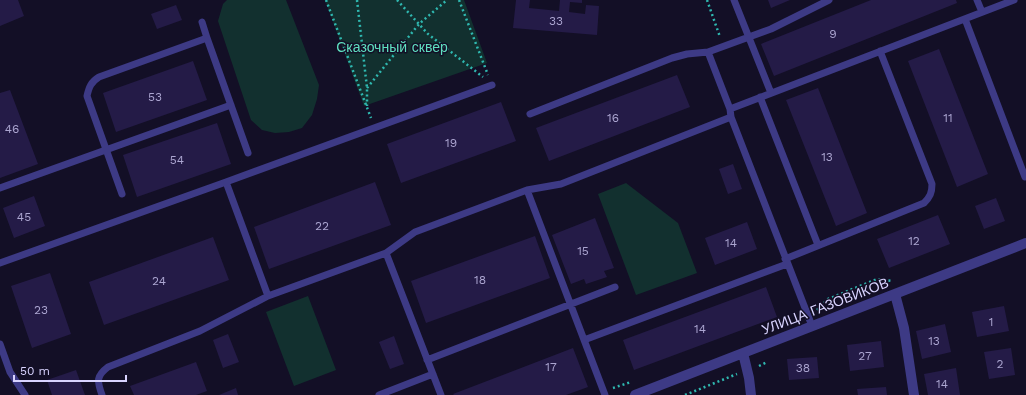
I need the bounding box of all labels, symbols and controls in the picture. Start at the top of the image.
house number: 33 [549,14,563,28]
house number: 9 [829,27,837,41]
park label: Сказочный сквер [336,39,448,55]
house number: 53 [148,90,162,104]
house number: 16 [607,111,619,125]
house number: 11 [943,111,953,125]
house number: 46 [5,122,19,136]
house number: 19 [445,136,457,150]
house number: 13 [821,150,833,164]
house number: 54 [170,153,184,167]
house number: 45 [17,210,31,224]
house number: 22 [315,219,329,233]
house number: 12 [908,234,920,248]
house number: 14 [725,236,737,250]
house number: 15 [577,244,589,258]
house number: 18 [474,273,486,287]
house number: 24 [152,274,166,288]
street label: УЛИЦА ГАЗОВИКОВ [759,274,891,338]
house number: 23 [34,303,48,317]
house number: 1 [989,315,993,329]
house number: 14 [694,322,706,336]
house number: 13 [928,334,940,348]
house number: 27 [858,349,872,363]
scale bar [14,357,126,383]
house number: 2 [997,357,1004,371]
house number: 17 [545,360,557,374]
house number: 38 [796,361,810,375]
text: 50 m [20,364,50,378]
house number: 14 [936,377,948,391]

